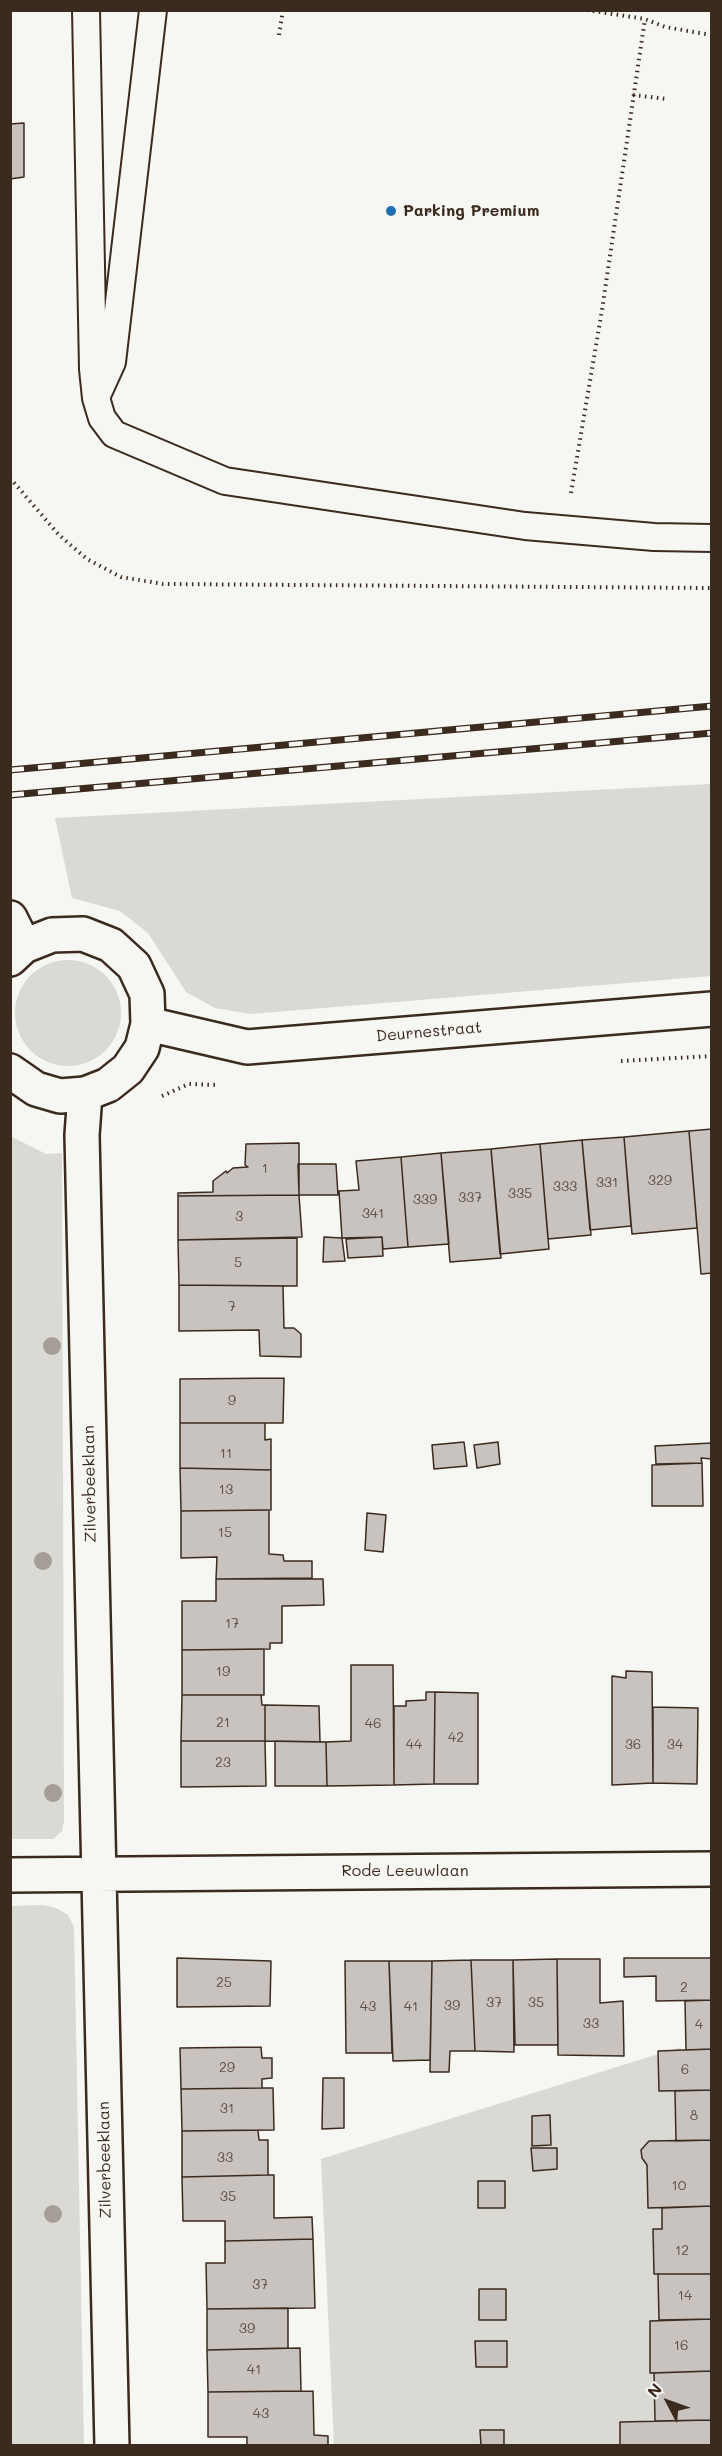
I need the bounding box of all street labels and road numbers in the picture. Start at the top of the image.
street label: Deurnestraat [375,1018,483,1046]
street label: Zilverbeeklaan [79,1425,101,1543]
street label: Rode Leeuwlaan [341,1861,469,1881]
street label: Zilverbeeklaan [94,2101,116,2219]

